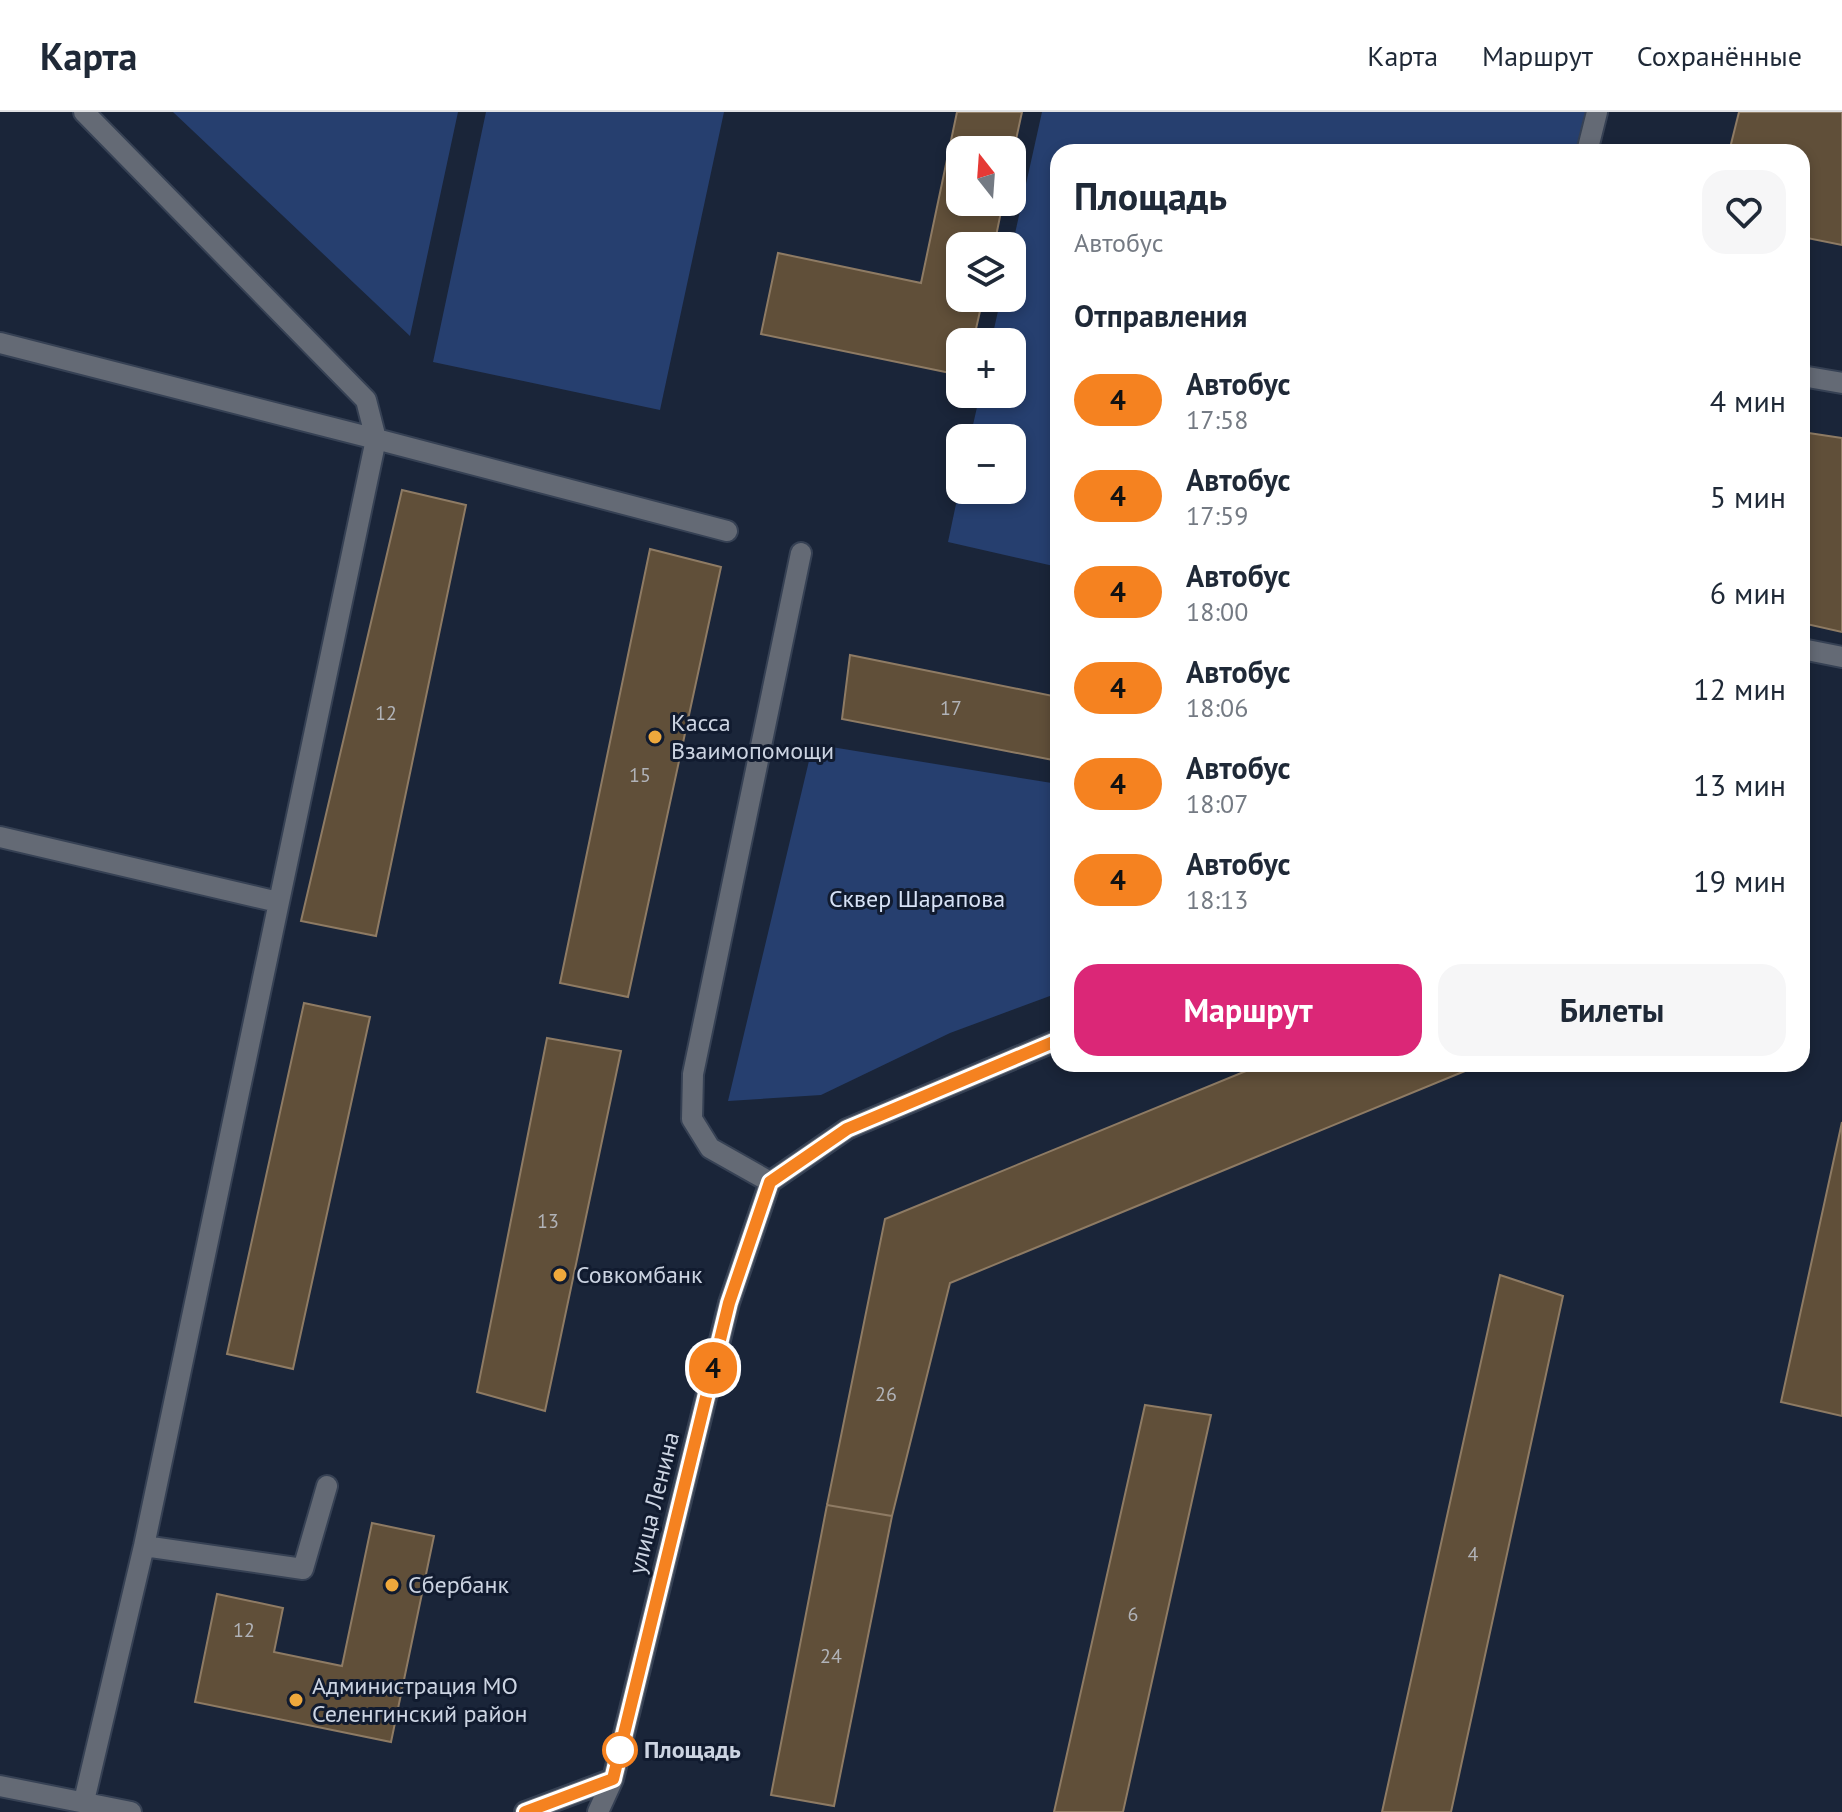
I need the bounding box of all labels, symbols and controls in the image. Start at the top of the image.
text: Карта [40,31,137,80]
text: Карта [1367,37,1438,74]
text: Маршрут [1482,37,1593,74]
text: Сохранённые [1637,37,1802,74]
north arrow [946,136,1026,216]
map controls [946,136,1026,504]
button: heart [1702,170,1786,254]
text: Площадь [1074,171,1227,220]
text: Автобус [1074,226,1163,259]
button: layers [946,232,1026,312]
text: Отправления [1074,296,1247,335]
button: + [946,328,1026,408]
text: Автобус [1186,364,1291,403]
text: 4 [1110,381,1126,418]
text: 4 мин [1710,381,1786,420]
text: 17:58 [1186,403,1248,436]
button: − [946,424,1026,504]
text: Автобус [1186,460,1291,499]
text: 4 [1110,477,1126,514]
text: 5 мин [1710,477,1786,516]
text: 17:59 [1186,499,1248,532]
text: Автобус [1186,556,1291,595]
text: 4 [1110,573,1126,610]
text: 6 мин [1710,573,1786,612]
text: 18:00 [1186,595,1248,628]
text: Автобус [1186,652,1291,691]
text: 4 [1110,669,1126,706]
text: 12 мин [1693,669,1786,708]
text: 18:06 [1186,691,1248,724]
house number: 17 [940,695,962,721]
house number: 12 [375,700,397,726]
place label: Касса Взаимопомощи [671,707,834,766]
marker: Касса Взаимопомощи [646,728,664,746]
text: Автобус [1186,748,1291,787]
house number: 15 [629,762,651,788]
text: 4 [1110,765,1126,802]
text: 13 мин [1693,765,1786,804]
text: 18:07 [1186,787,1248,820]
text: Автобус [1186,844,1291,883]
text: 4 [1110,861,1126,898]
text: 19 мин [1693,861,1786,900]
park label: Сквер Шарапова [829,883,1005,914]
text: 18:13 [1186,883,1248,916]
button: Маршрут [1074,964,1422,1056]
button: Билеты [1438,964,1786,1056]
house number: 13 [537,1208,559,1234]
place label: Совкомбанк [576,1259,703,1290]
marker: Совкомбанк [551,1266,569,1284]
line badge: 4 [687,1342,739,1394]
text: 4 [705,1349,721,1386]
house number: 26 [875,1381,897,1407]
street label: улица Ленина [621,1429,686,1577]
house number: 4 [1468,1541,1479,1567]
place label: Сбербанк [408,1569,509,1600]
marker: Сбербанк [383,1576,401,1594]
house number: 6 [1128,1601,1138,1627]
house number: 12 [233,1617,255,1643]
house number: 24 [820,1643,842,1669]
place label: Администрация МО Селенгинский район [312,1670,527,1729]
marker: Администрация МО Селенгинский район [287,1691,305,1709]
marker: Площадь [603,1733,637,1767]
place label: Площадь [644,1734,741,1765]

